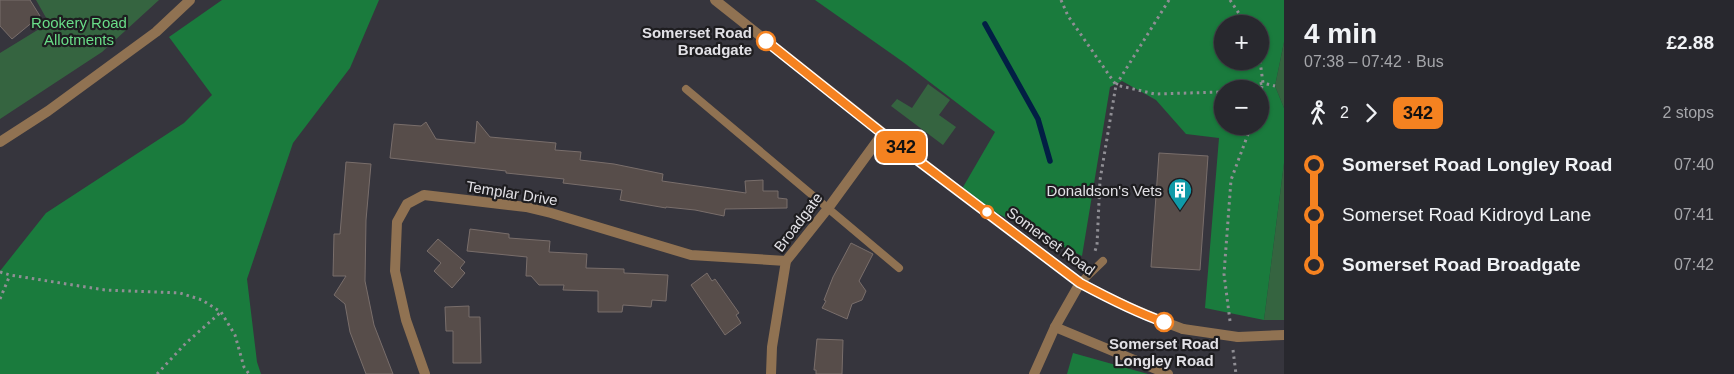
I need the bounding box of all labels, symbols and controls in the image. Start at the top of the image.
park label: Rookery Road Allotments [31,14,127,48]
map controls [1214,15,1269,135]
button: + [1214,15,1269,70]
text: 4 min [1304,18,1377,49]
place label: Somerset Road Broadgate [642,24,752,58]
marker: Somerset Road Broadgate [756,31,776,51]
text: £2.88 [1666,32,1714,53]
text: 07:38 – 07:42 · Bus [1304,53,1444,70]
button: − [1214,80,1269,135]
icon: walk [1304,99,1332,127]
icon: forward [1357,99,1385,127]
text: 342 [1403,103,1433,123]
text: 2 [1340,104,1349,121]
text: 2 stops [1662,104,1714,121]
line badge: 342 [872,131,930,163]
text: 342 [886,137,916,157]
text: Somerset Road Longley Road [1342,154,1612,175]
text: 07:40 [1674,156,1714,173]
street label: Templar Drive [465,177,559,209]
building icon: Donaldson's Vets [1167,177,1193,211]
place label: Donaldson's Vets [1047,182,1162,199]
street label: Broadgate [770,189,826,255]
street label: Somerset Road [1004,203,1098,279]
text: Somerset Road Kidroyd Lane [1342,204,1591,225]
unlabelled marker [980,205,994,219]
text: 07:41 [1674,206,1714,223]
text: Somerset Road Broadgate [1342,254,1581,275]
text: 07:42 [1674,256,1714,273]
marker: Somerset Road Longley Road [1154,312,1174,332]
place label: Somerset Road Longley Road [1109,335,1219,369]

